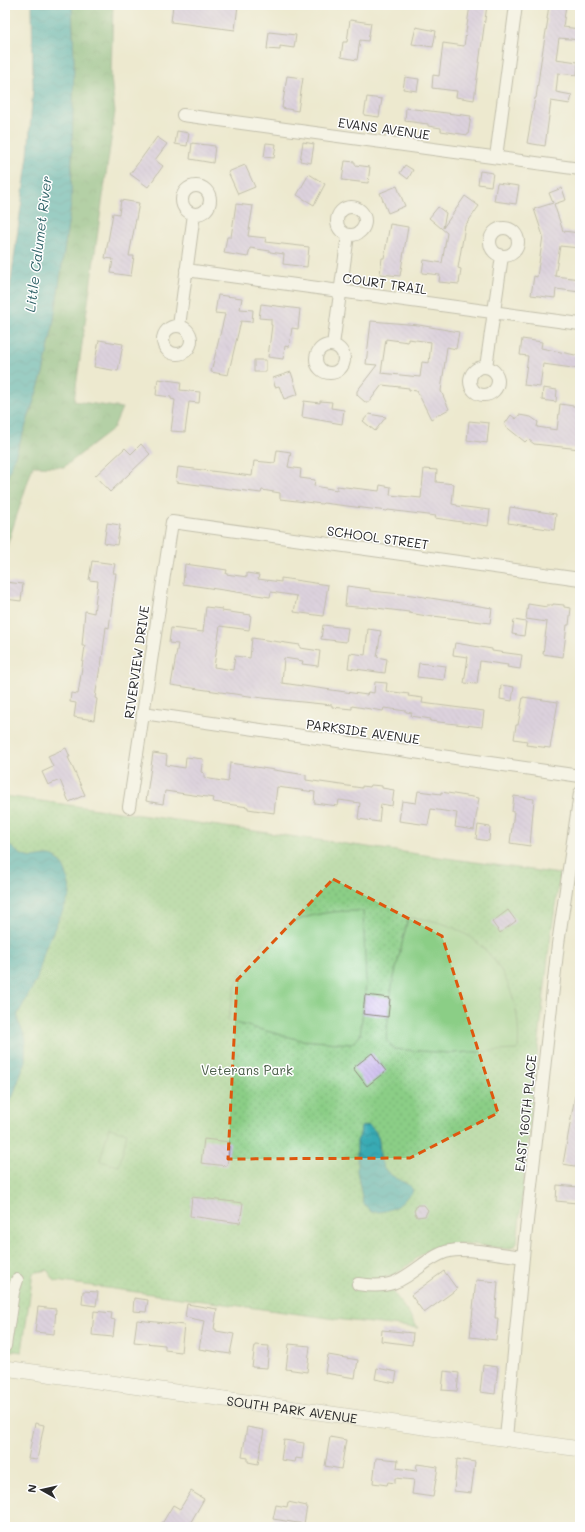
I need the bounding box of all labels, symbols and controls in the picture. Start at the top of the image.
street label: EVANS AVENUE [337,113,431,143]
water label: Little Calumet River [20,175,56,313]
street label: COURT TRAIL [342,269,428,297]
street label: SCHOOL STREET [326,521,430,553]
street label: RIVERVIEW DRIVE [120,604,152,720]
street label: PARKSIDE AVENUE [305,715,421,747]
street label: EAST 160TH PLACE [510,1054,540,1172]
park label: Veterans Park [201,1061,293,1078]
street label: SOUTH PARK AVENUE [226,1391,359,1426]
north arrow [22,1470,62,1510]
text: N [24,1483,40,1494]

